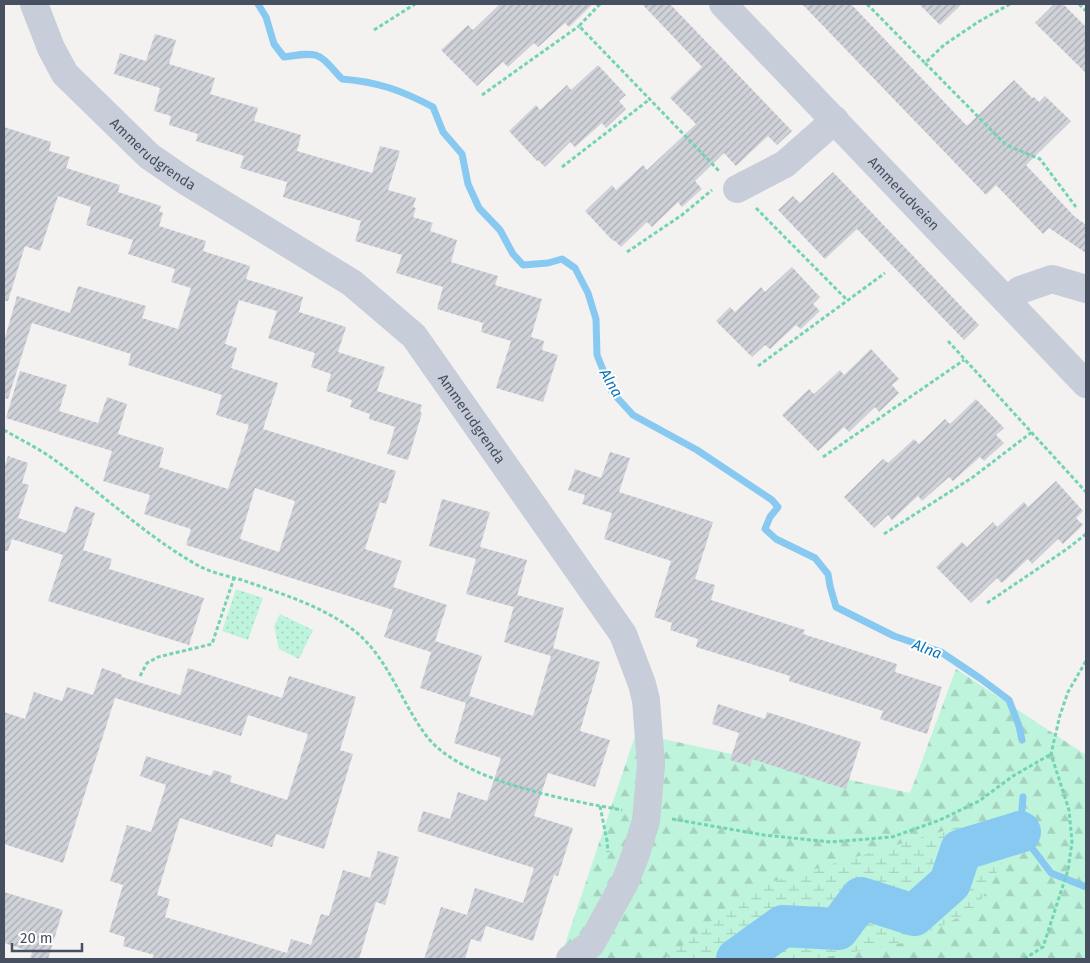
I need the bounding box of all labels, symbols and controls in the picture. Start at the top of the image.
street label: Ammerudgrenda [106,115,199,194]
street label: Ammerudveien [864,153,943,234]
water label: Alna [595,365,626,401]
street label: Ammerudgrenda [434,371,509,467]
water label: Alna [909,635,944,663]
scale bar [12,920,82,952]
text: 20 m [20,929,53,947]

